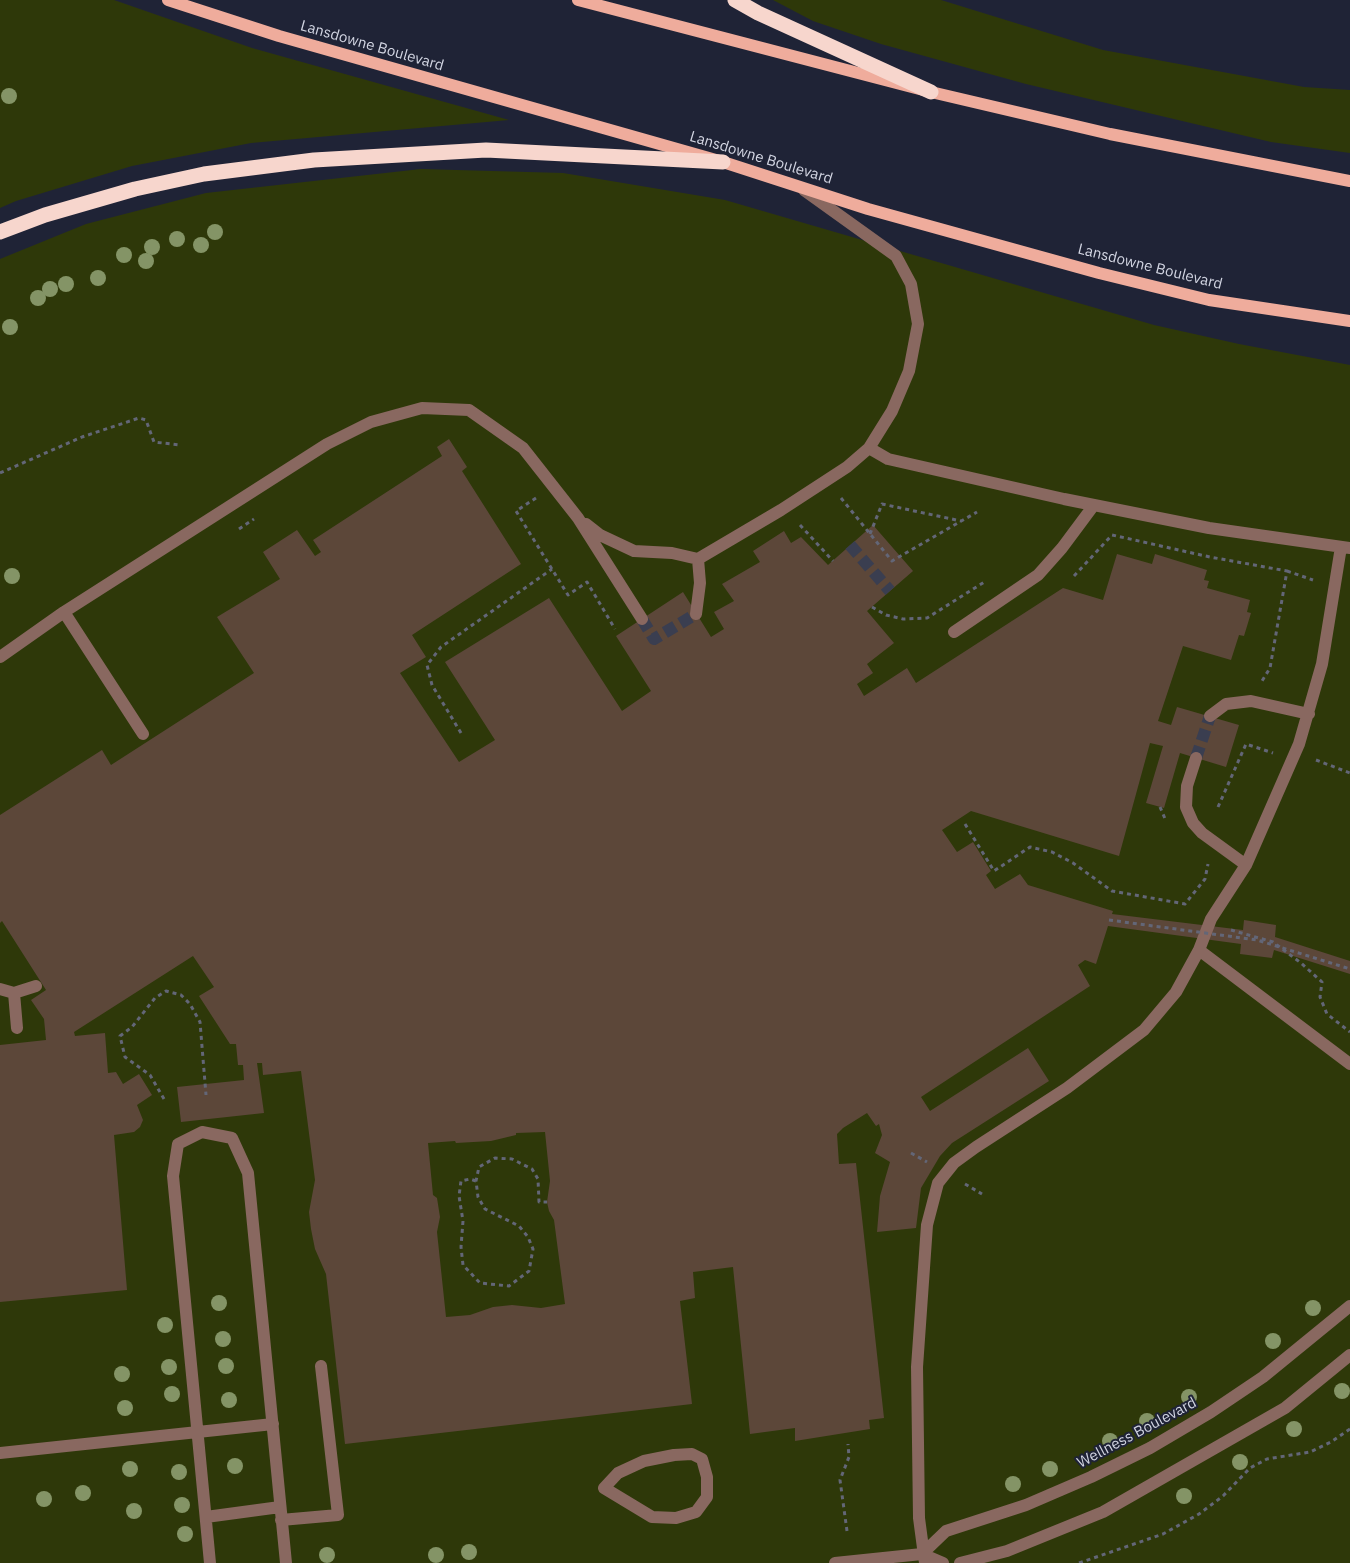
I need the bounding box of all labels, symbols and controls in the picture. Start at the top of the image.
street label: Lansdowne Boulevard [298,17,446,75]
street label: Lansdowne Boulevard [687,128,835,188]
street label: Lansdowne Boulevard [1076,240,1224,294]
street label: Wellness Boulevard [1074,1394,1200,1472]

